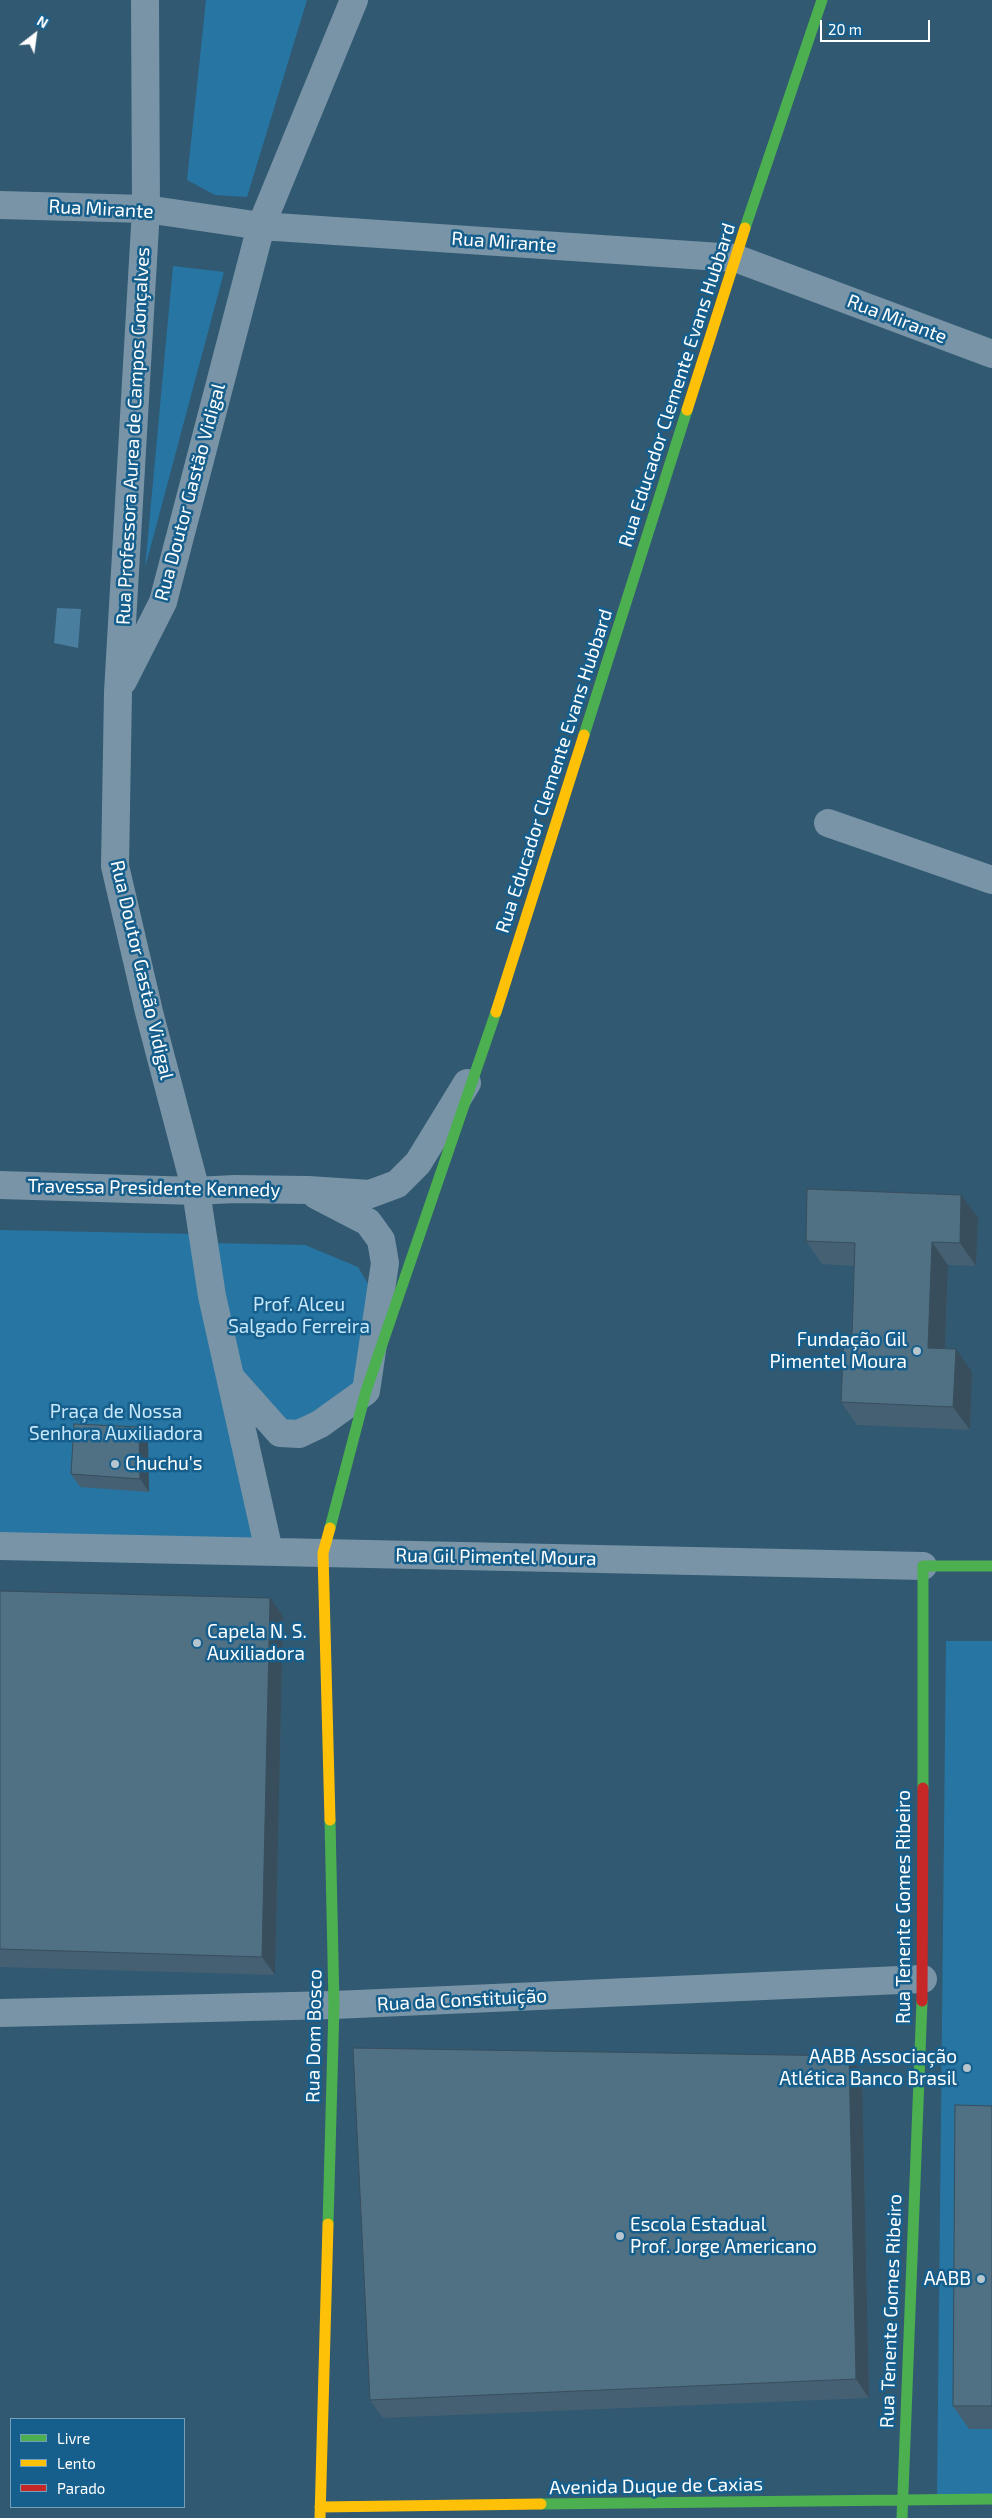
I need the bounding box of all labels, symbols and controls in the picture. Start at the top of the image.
north arrow [10,10,60,60]
scale bar [822,10,932,42]
text: N [34,12,51,31]
text: 20 m [828,20,862,38]
street label: Rua Mirante [48,195,154,223]
street label: Rua Educador Clemente Evans Hubbard [614,220,740,550]
street label: Rua Mirante [451,227,557,257]
street label: Rua Professora Aurea de Campos Gonçalves [112,246,154,626]
street label: Rua Mirante [844,290,950,348]
street label: Rua Doutor Gastão Vidigal [150,381,230,603]
street label: Rua Educador Clemente Evans Hubbard [491,606,617,936]
street label: Rua Doutor Gastão Vidigal [106,858,178,1082]
street label: Travessa Presidente Kennedy [27,1174,281,1202]
park label: Prof. Alceu Salgado Ferreira [228,1294,370,1338]
place label: Fundação Gil Pimentel Moura [770,1329,907,1373]
marker: Fundação Gil Pimentel Moura [911,1345,923,1357]
park label: Praça de Nossa Senhora Auxiliadora [29,1401,203,1445]
place label: Chuchu's [125,1453,202,1475]
marker: Chuchu's [109,1458,121,1470]
street label: Rua Gil Pimentel Moura [395,1544,597,1570]
place label: Capela N. S. Auxiliadora [207,1621,307,1665]
marker: Capela N. S. Auxiliadora [191,1637,203,1649]
street label: Rua Tenente Gomes Ribeiro [893,1790,915,2024]
street label: Rua Dom Bosco [301,1969,327,2103]
street label: Rua da Constituição [376,1984,548,2016]
place label: AABB Associação Atlética Banco Brasil [779,2046,957,2090]
marker: AABB Associação Atlética Banco Brasil [961,2062,973,2074]
street label: Rua Tenente Gomes Ribeiro [876,2194,906,2428]
place label: Escola Estadual Prof. Jorge Americano [630,2214,817,2258]
marker: Escola Estadual Prof. Jorge Americano [614,2230,626,2242]
place label: AABB [924,2268,971,2290]
marker: AABB [975,2273,987,2285]
legend [10,2418,185,2508]
text: Livre [57,2429,90,2447]
text: Lento [57,2454,96,2472]
street label: Avenida Duque de Caxias [549,2473,763,2499]
text: Parado [57,2479,105,2497]

